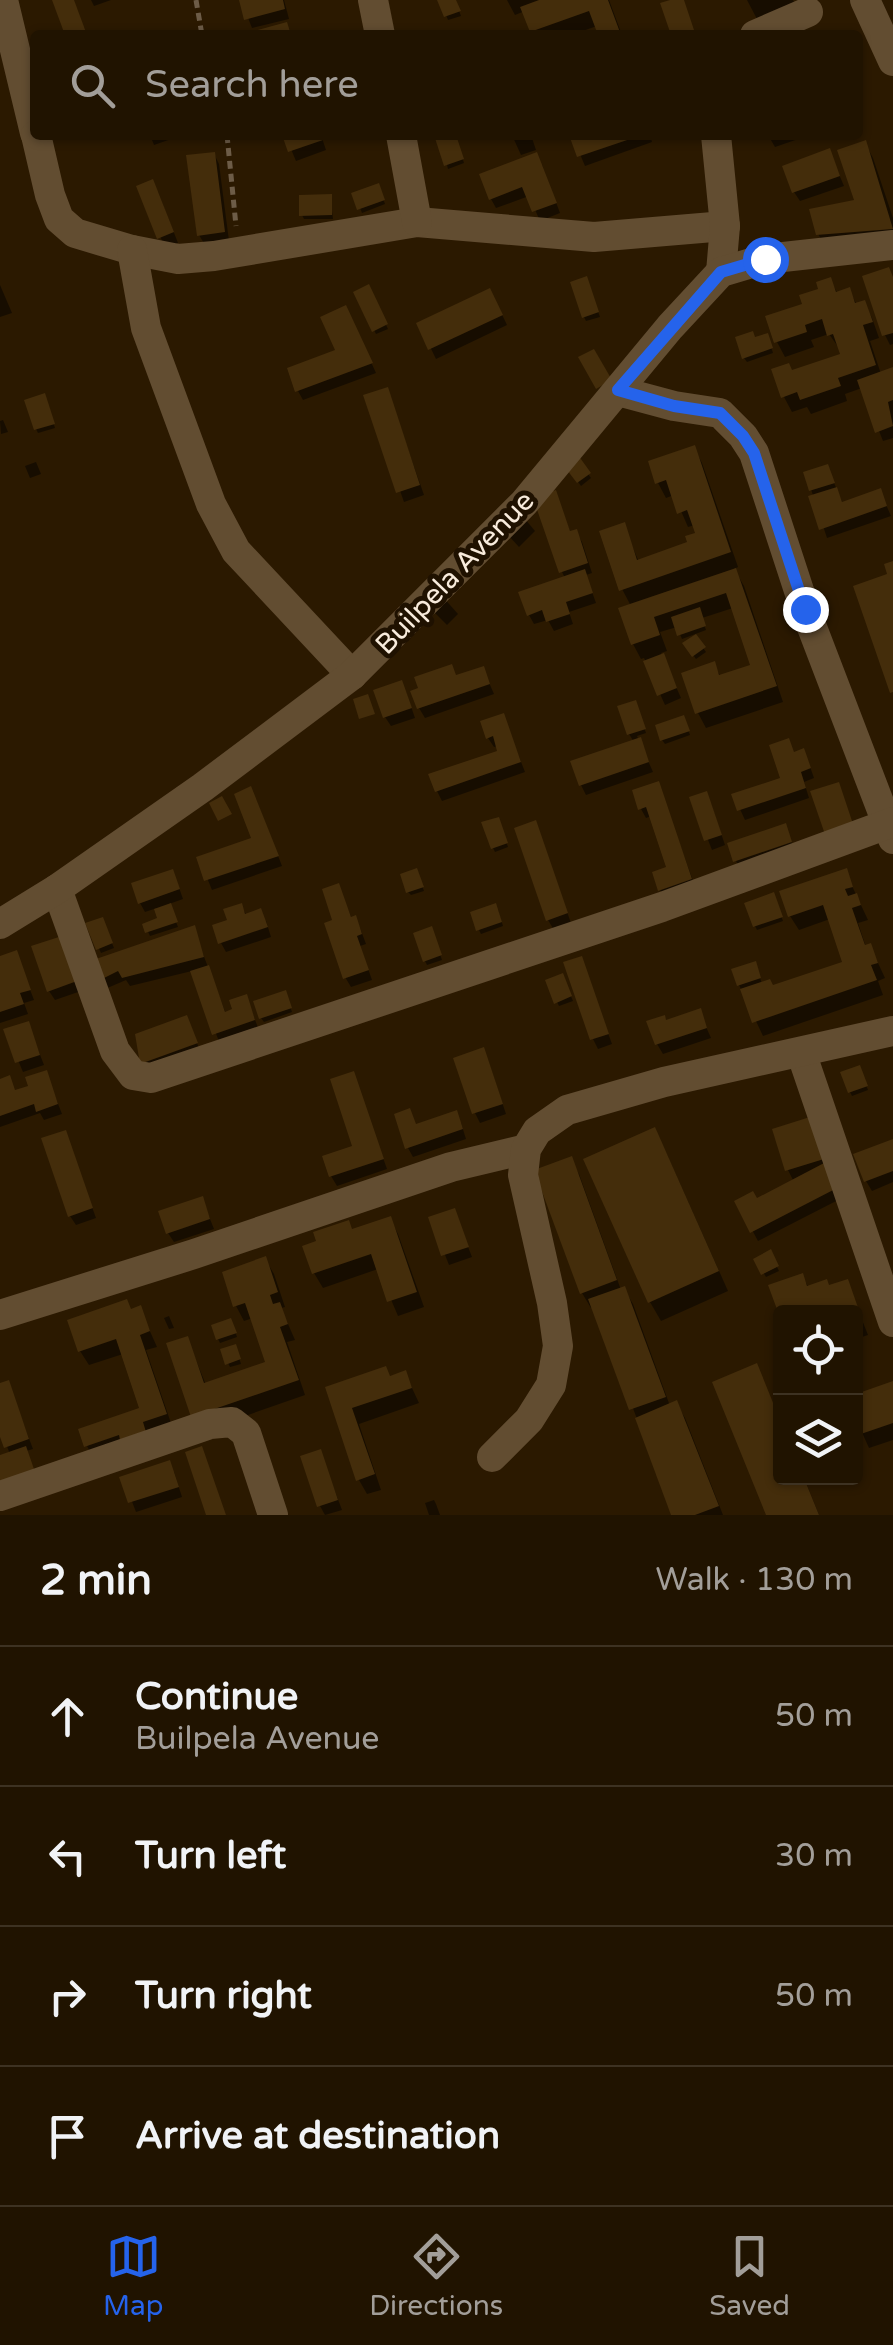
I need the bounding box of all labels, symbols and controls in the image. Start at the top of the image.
search box [30,30,863,140]
icon: search [65,58,120,113]
text: Search here [145,62,359,108]
route start [743,237,789,283]
street label: Builpela Avenue [368,484,541,661]
route end [783,587,829,633]
map controls [773,1305,863,1485]
button: locate [773,1305,863,1395]
button: layers [773,1395,863,1485]
text: 2 min [40,1555,152,1606]
text: Walk · 130 m [656,1561,853,1599]
text: Continue [135,1674,298,1720]
icon: ahead [40,1689,95,1744]
text: 50 m [775,1697,853,1735]
text: Builpela Avenue [135,1720,379,1758]
icon: left [40,1829,95,1884]
text: Turn left [135,1833,286,1879]
text: 30 m [775,1837,853,1875]
icon: right [40,1969,95,2024]
text: Turn right [135,1973,312,2019]
text: 50 m [775,1977,853,2015]
icon: arrive [40,2109,95,2164]
text: Arrive at destination [135,2113,500,2159]
tab: Map [103,2229,163,2323]
tab: Directions [369,2229,503,2323]
tab: Saved [709,2229,790,2323]

